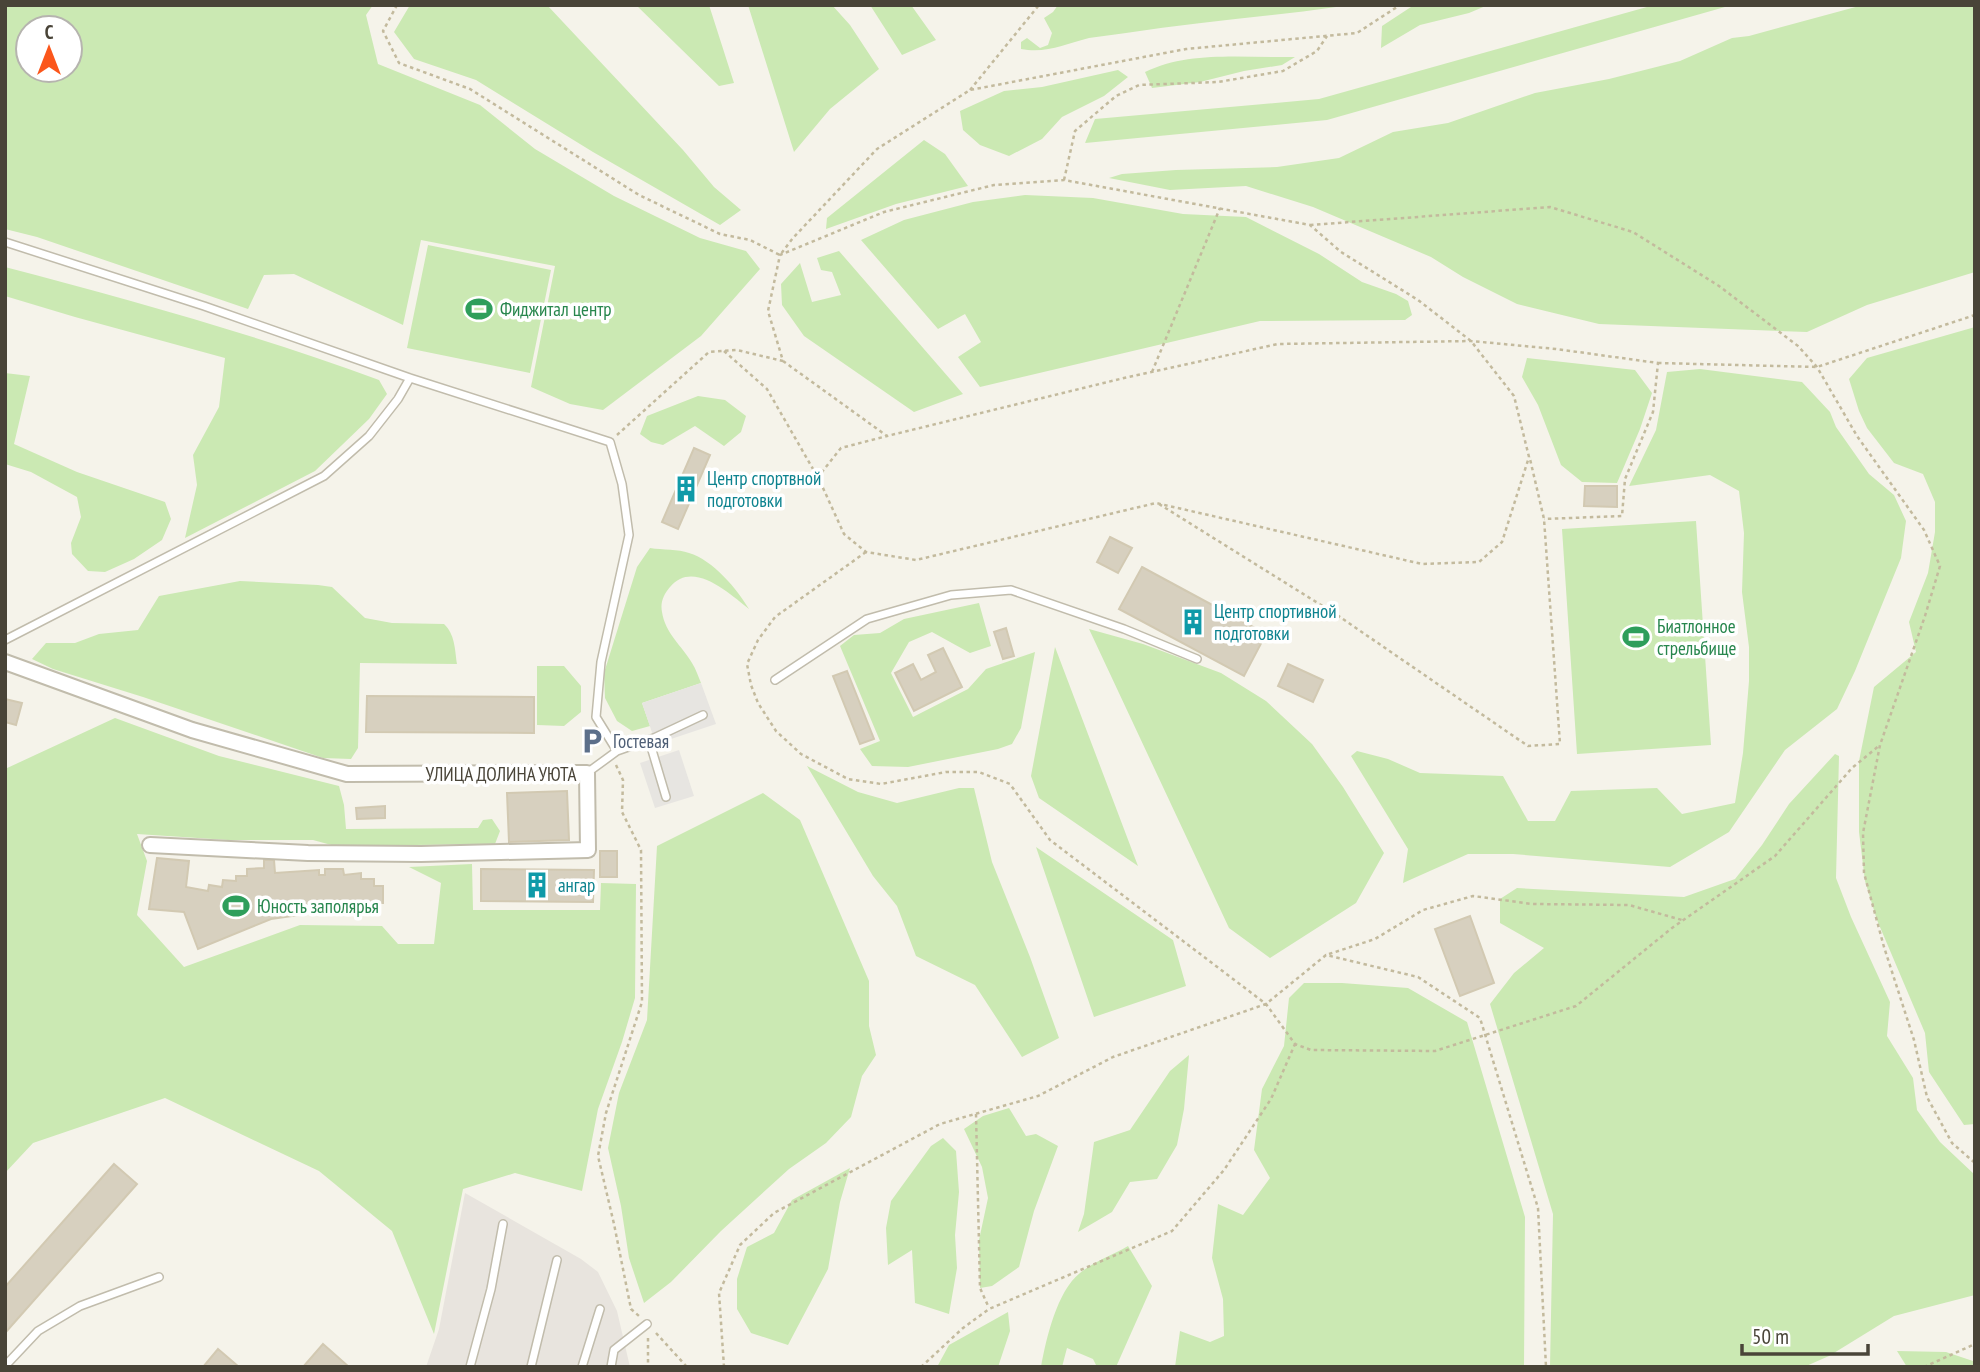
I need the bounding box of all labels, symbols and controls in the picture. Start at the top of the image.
north arrow [14,14,84,84]
text: С [45,20,54,44]
sports icon: Фиджитал центр [464,294,494,324]
place label: Фиджитал центр [500,297,612,321]
place label: Центр спортвной подготовки [707,466,821,512]
building icon: Центр спортвной подготовки [671,474,701,504]
place label: Центр спортивной подготовки [1214,599,1337,645]
building icon: Центр спортивной подготовки [1178,607,1208,637]
place label: Биатлонное стрельбище [1657,614,1736,660]
sports icon: Биатлонное стрельбище [1621,622,1651,652]
parking icon: Гостевая [577,726,607,756]
place label: Гостевая [613,729,669,753]
street label: УЛИЦА ДОЛИНА УЮТА [425,762,577,786]
building icon: ангар [522,870,552,900]
place label: ангар [558,873,595,897]
sports icon: Юность заполярья [221,891,251,921]
place label: Юность заполярья [257,894,379,918]
scale bar [1742,1312,1868,1356]
text: 50 m [1752,1323,1789,1350]

